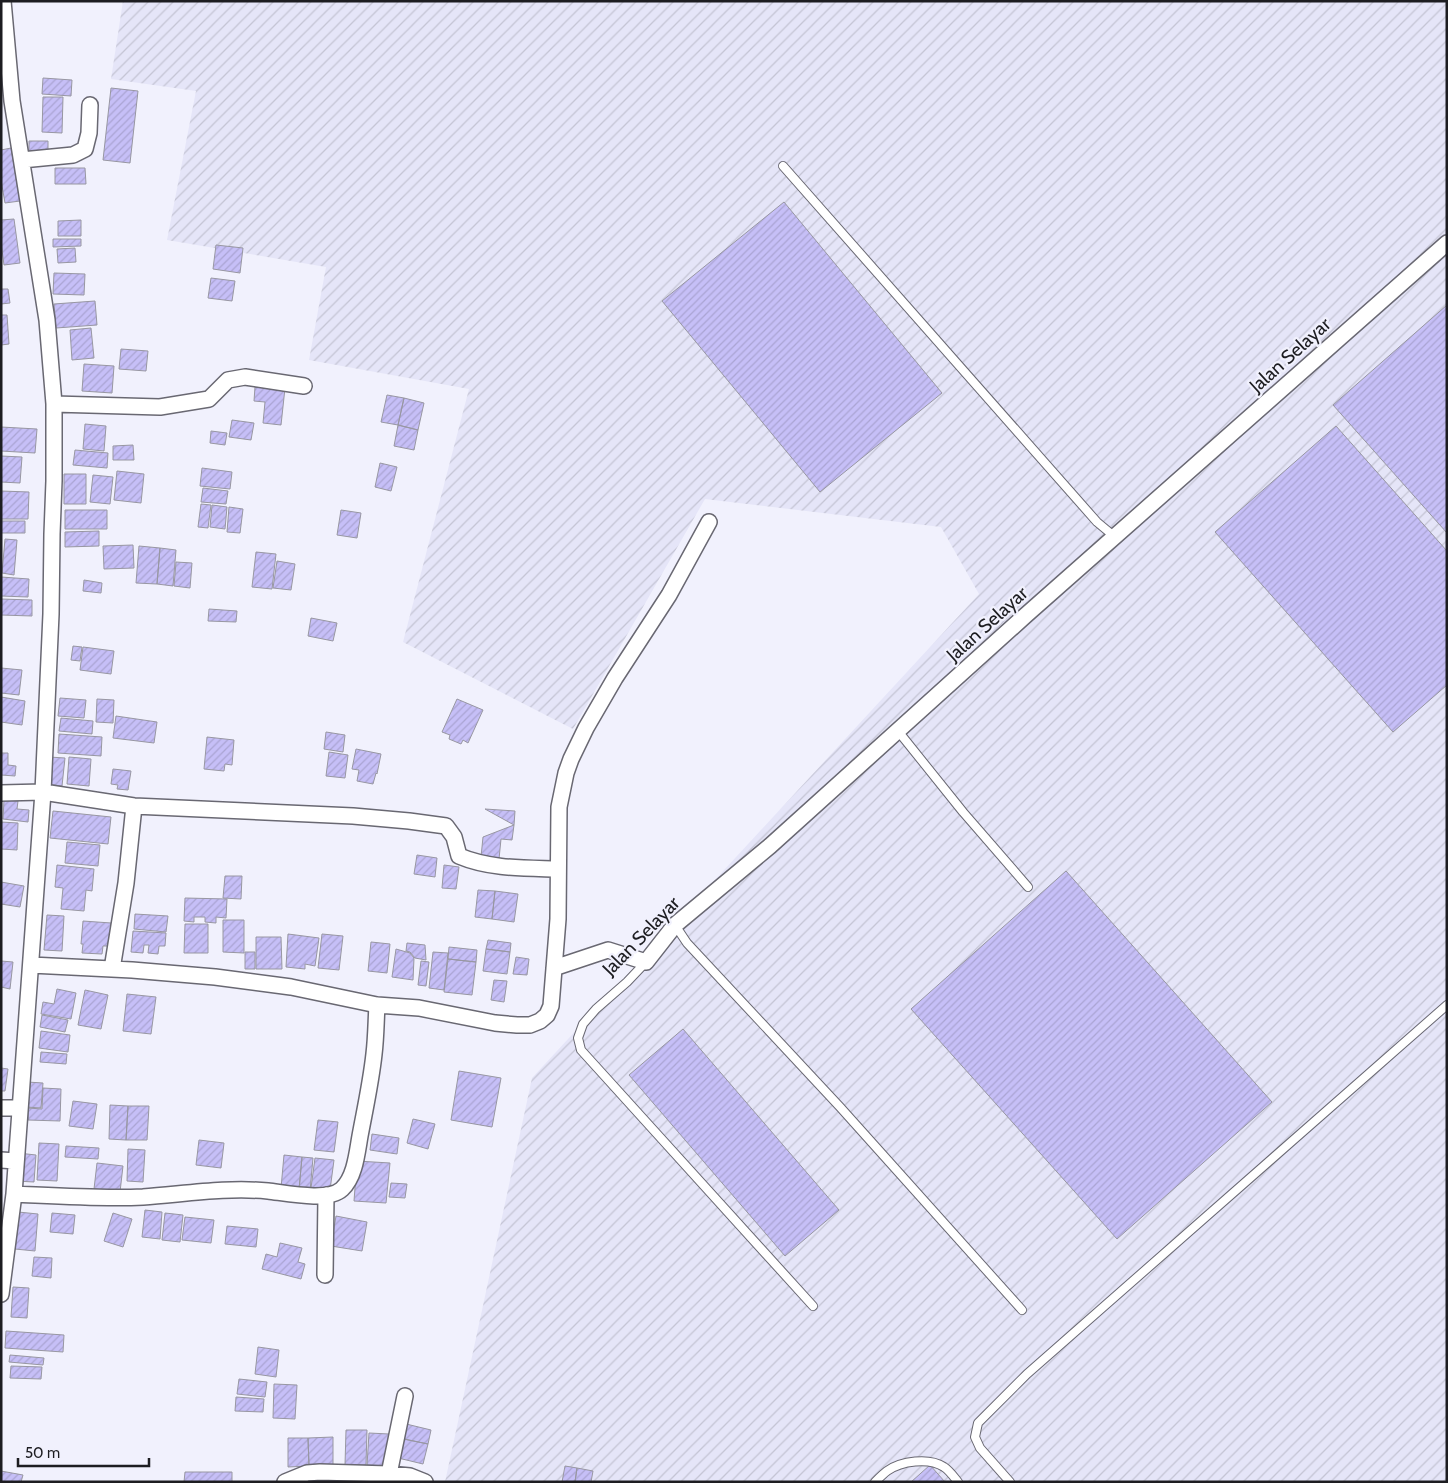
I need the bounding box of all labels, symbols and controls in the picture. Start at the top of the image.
street label: Jalan Selayar [1244,313,1335,398]
street label: Jalan Selayar [941,582,1032,667]
street label: Jalan Selayar [597,892,684,981]
scale bar [18,1436,149,1468]
text: 50 m [25,1444,60,1462]

